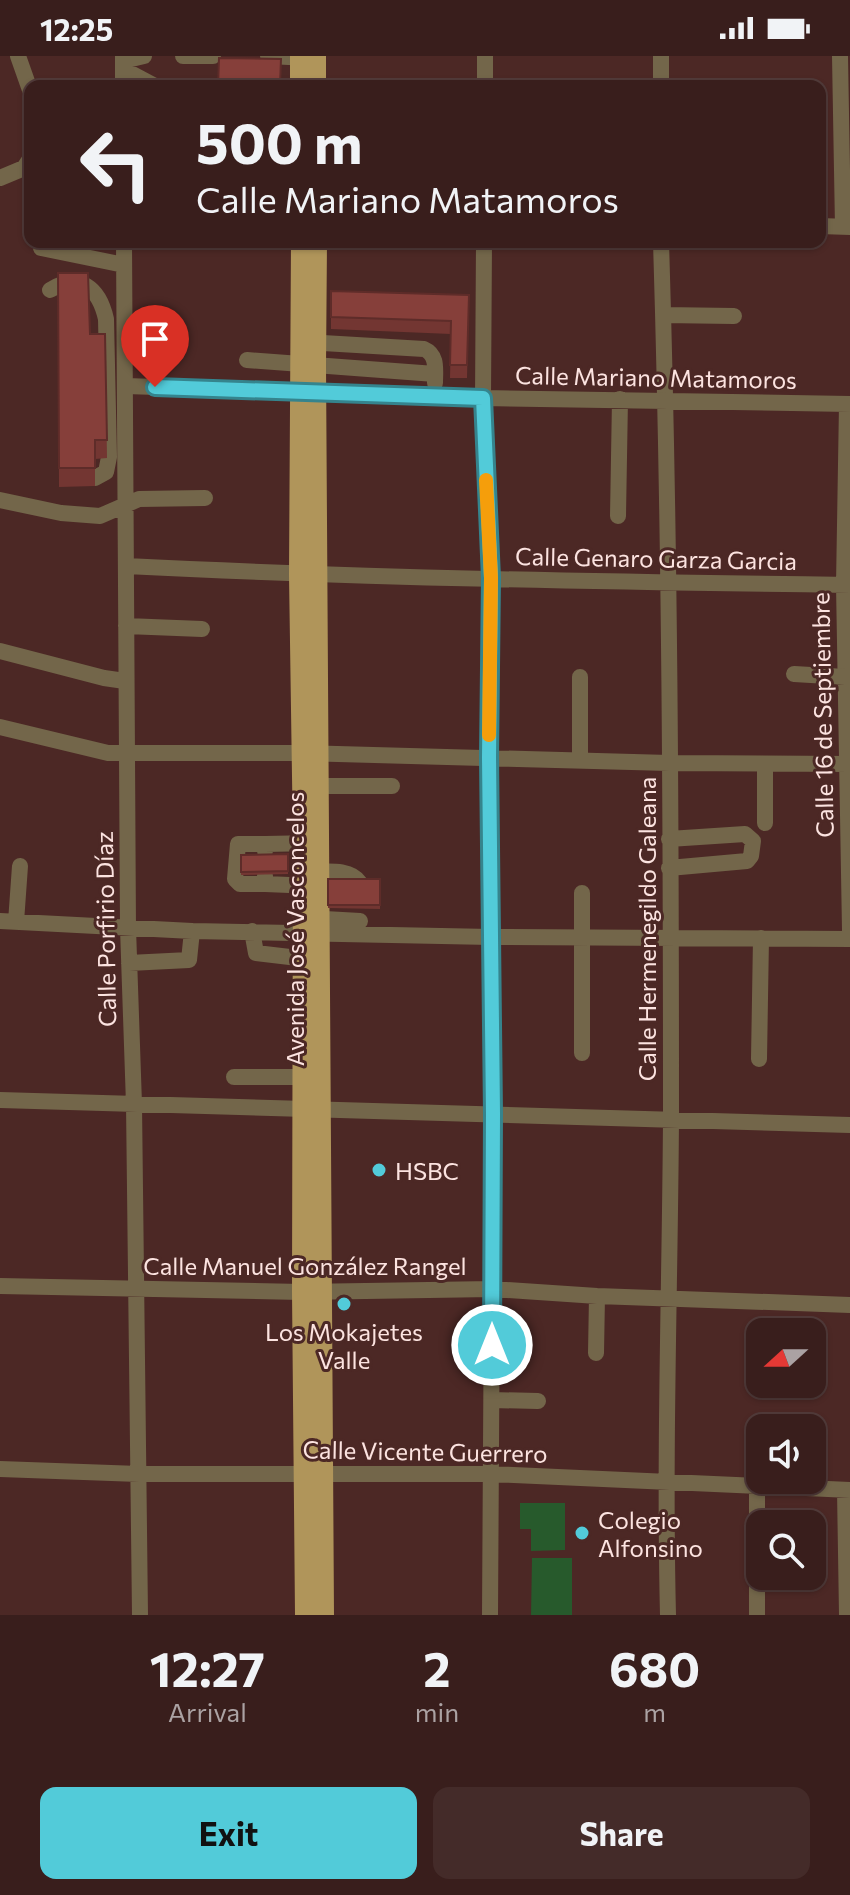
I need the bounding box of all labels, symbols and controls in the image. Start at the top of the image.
text: 12:25 [40,10,113,47]
text: 500 m [196,107,363,176]
icon: left [64,112,168,216]
text: Calle Mariano Matamoros [196,176,619,220]
pin [121,305,189,387]
icon: arrive [133,317,177,361]
street label: Calle Mariano Matamoros [515,360,797,394]
street label: Calle Genaro Garza Garcia [515,541,797,575]
street label: Calle 16 de Septiembre [805,592,839,838]
street label: Calle Hermenegildo Galeana [632,777,661,1081]
street label: Avenida José Vasconcelos [280,792,309,1066]
street label: Calle Porfirio Díaz [89,831,121,1027]
place label: HSBC [395,1156,459,1185]
marker: HSBC [370,1161,388,1179]
street label: Calle Manuel González Rangel [143,1251,467,1280]
marker: Los Mokajetes Valle [335,1295,353,1313]
position arrow [450,1303,534,1387]
place label: Los Mokajetes Valle [265,1317,423,1374]
north arrow [746,1318,826,1398]
map controls [746,1318,826,1590]
button: sound [746,1414,826,1494]
street label: Calle Vicente Guerrero [302,1434,548,1468]
place label: Colegio Alfonsino [598,1505,703,1562]
button: search [746,1510,826,1590]
marker: Colegio Alfonsino [573,1524,591,1542]
text: 12:27 [150,1638,265,1697]
text: 2 [423,1638,451,1697]
text: 680 [609,1638,700,1697]
text: Arrival [168,1696,247,1727]
text: min [415,1696,459,1727]
text: m [643,1696,666,1727]
button: Exit [40,1787,417,1879]
button: Share [433,1787,810,1879]

